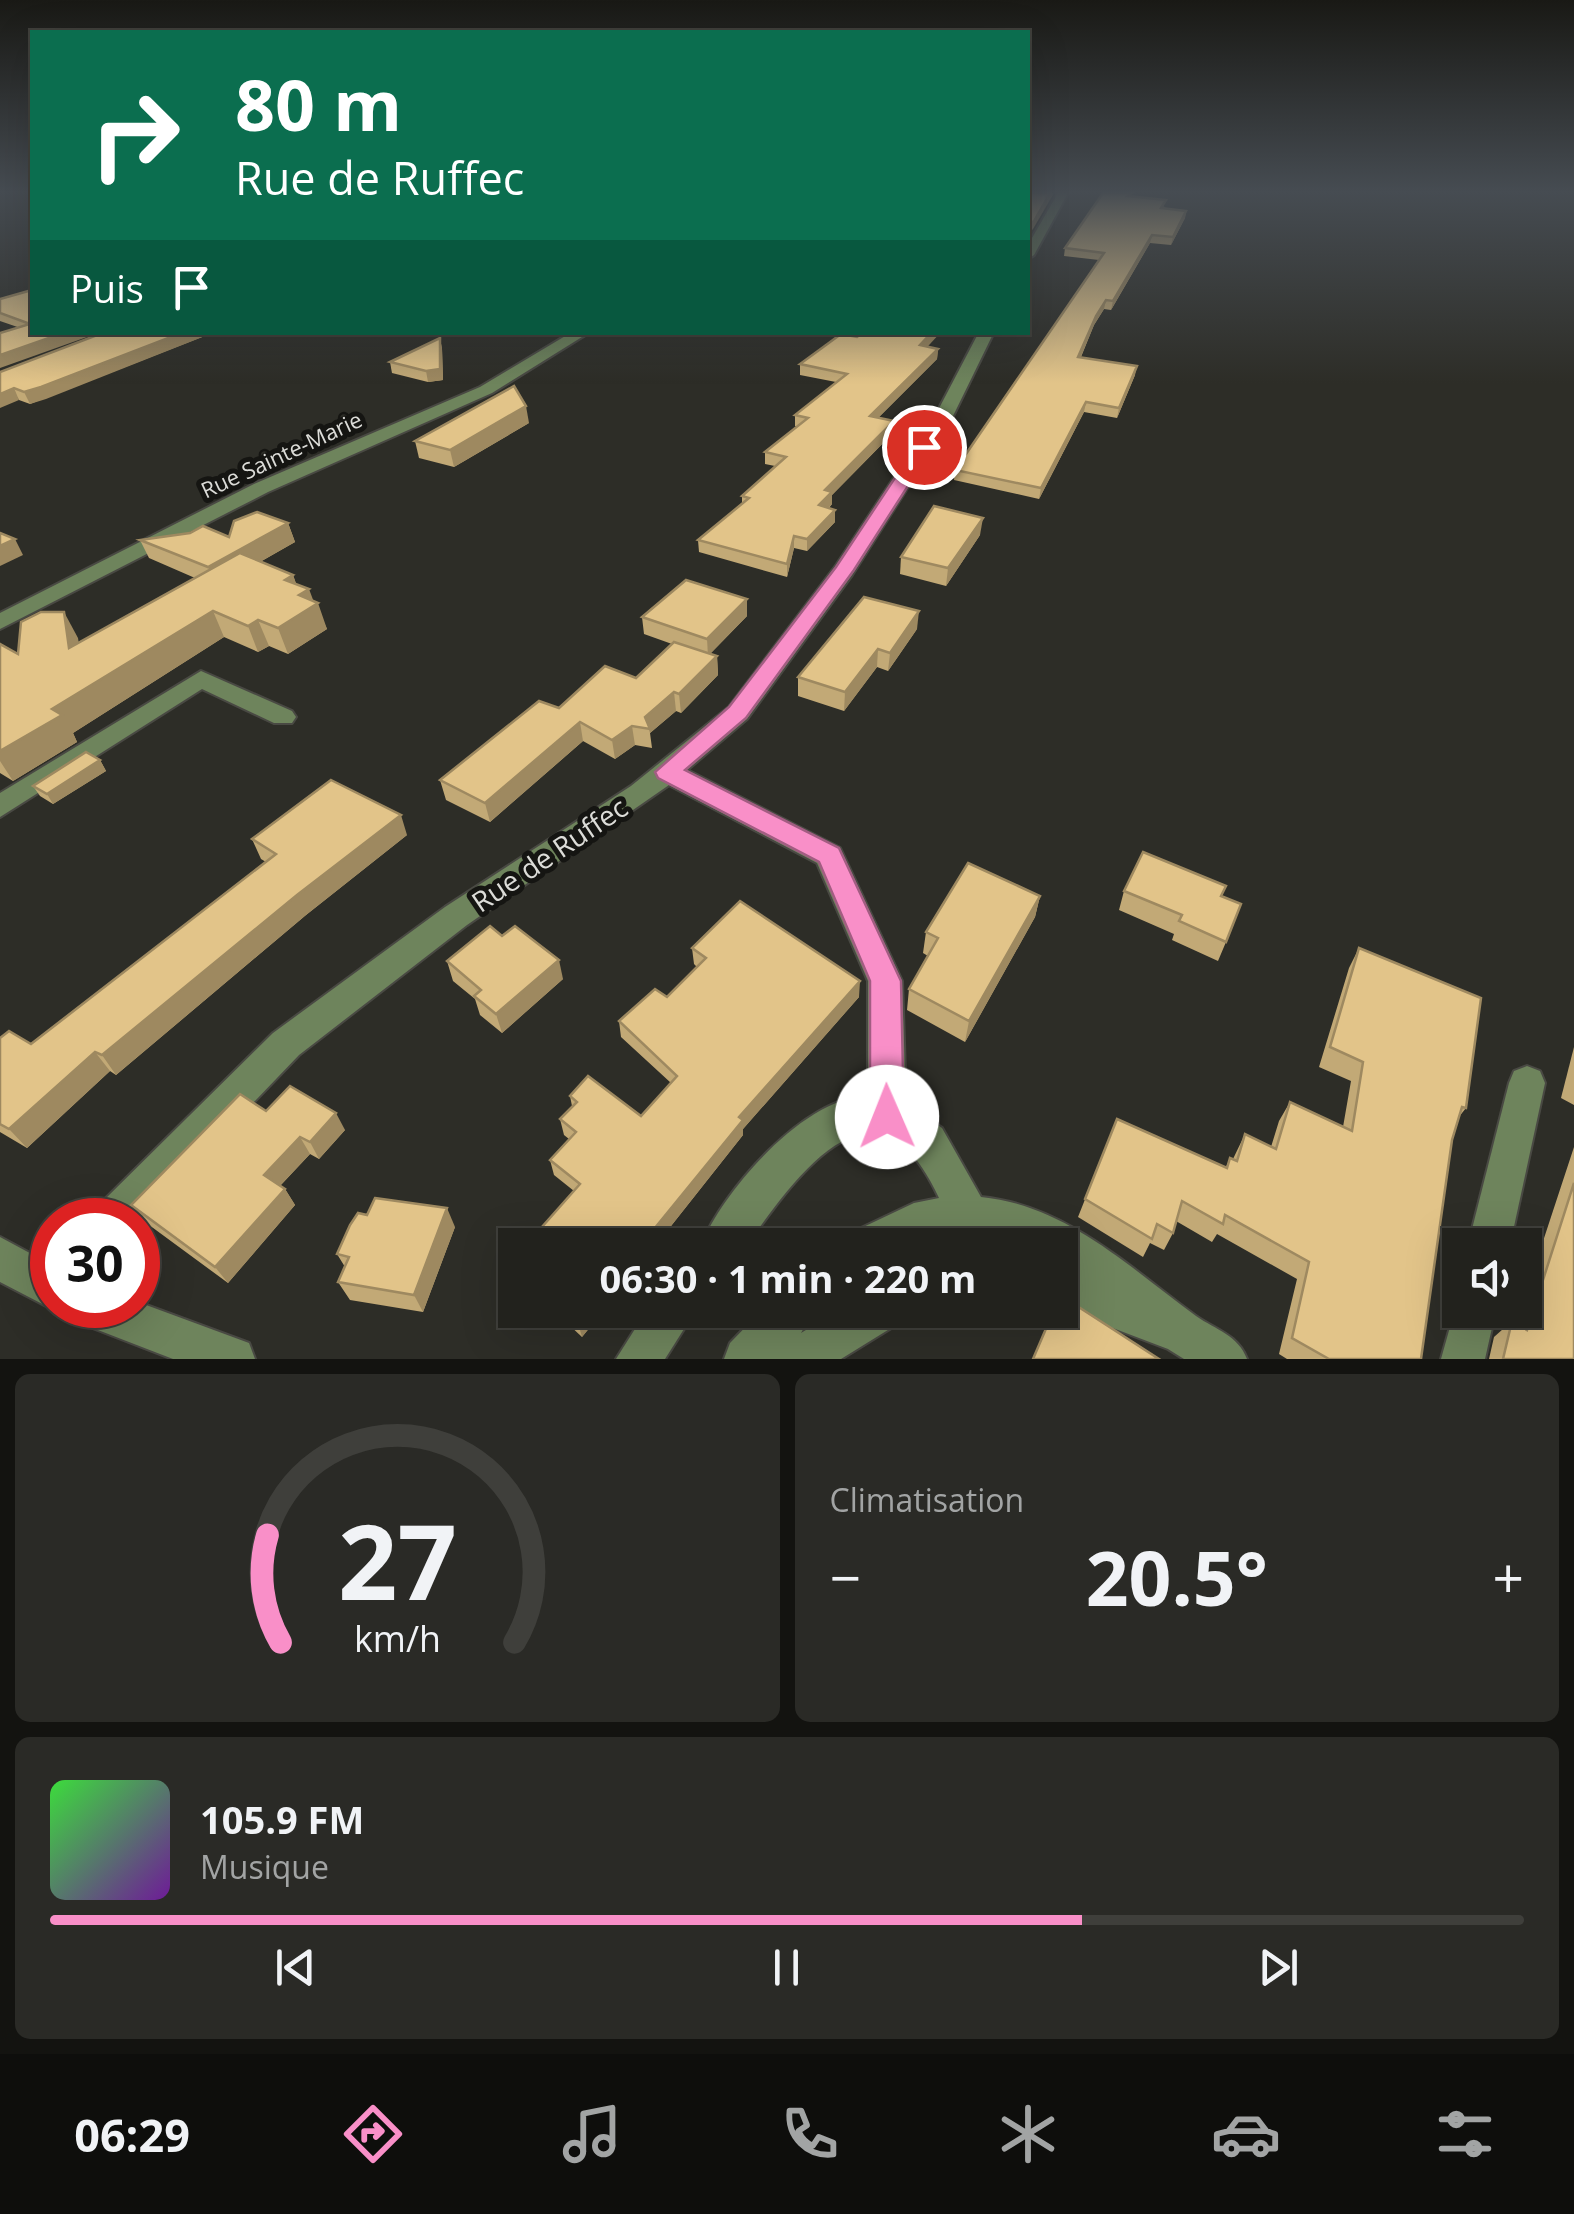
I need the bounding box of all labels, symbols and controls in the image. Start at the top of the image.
text: 80 m [235,56,402,152]
icon: right [70,70,200,200]
text: Rue de Ruffec [235,147,524,208]
icon: arrive [164,260,219,315]
text: Puis [70,262,144,314]
street label: Rue Sainte-Marie [196,403,366,505]
pin [882,405,967,490]
icon: arrive [897,420,952,475]
street label: Rue de Ruffec [464,788,634,920]
position arrow [835,1065,939,1169]
speed limit sign: 30 [30,1198,160,1328]
map controls [1442,1228,1542,1328]
button: sound [1442,1228,1542,1328]
text: 06:30 · 1 min · 220 m [600,1252,976,1304]
text: Climatisation [830,1478,1024,1521]
text: 27 [338,1489,457,1630]
text: 20.5° [1086,1526,1268,1628]
text: − [830,1539,861,1614]
text: + [1493,1539,1524,1614]
text: km/h [354,1614,441,1662]
text: 105.9 FM [200,1793,364,1845]
text: Musique [200,1845,329,1888]
icon: previous [268,1940,323,1995]
icon: pause [759,1940,814,1995]
icon: next [1251,1940,1306,1995]
icon: directions [338,2099,408,2169]
icon: music [557,2099,627,2169]
icon: phone [775,2099,845,2169]
icon: climate [993,2099,1063,2169]
icon: car [1211,2099,1281,2169]
icon: filters [1430,2099,1500,2169]
text: 06:29 [74,2104,190,2165]

